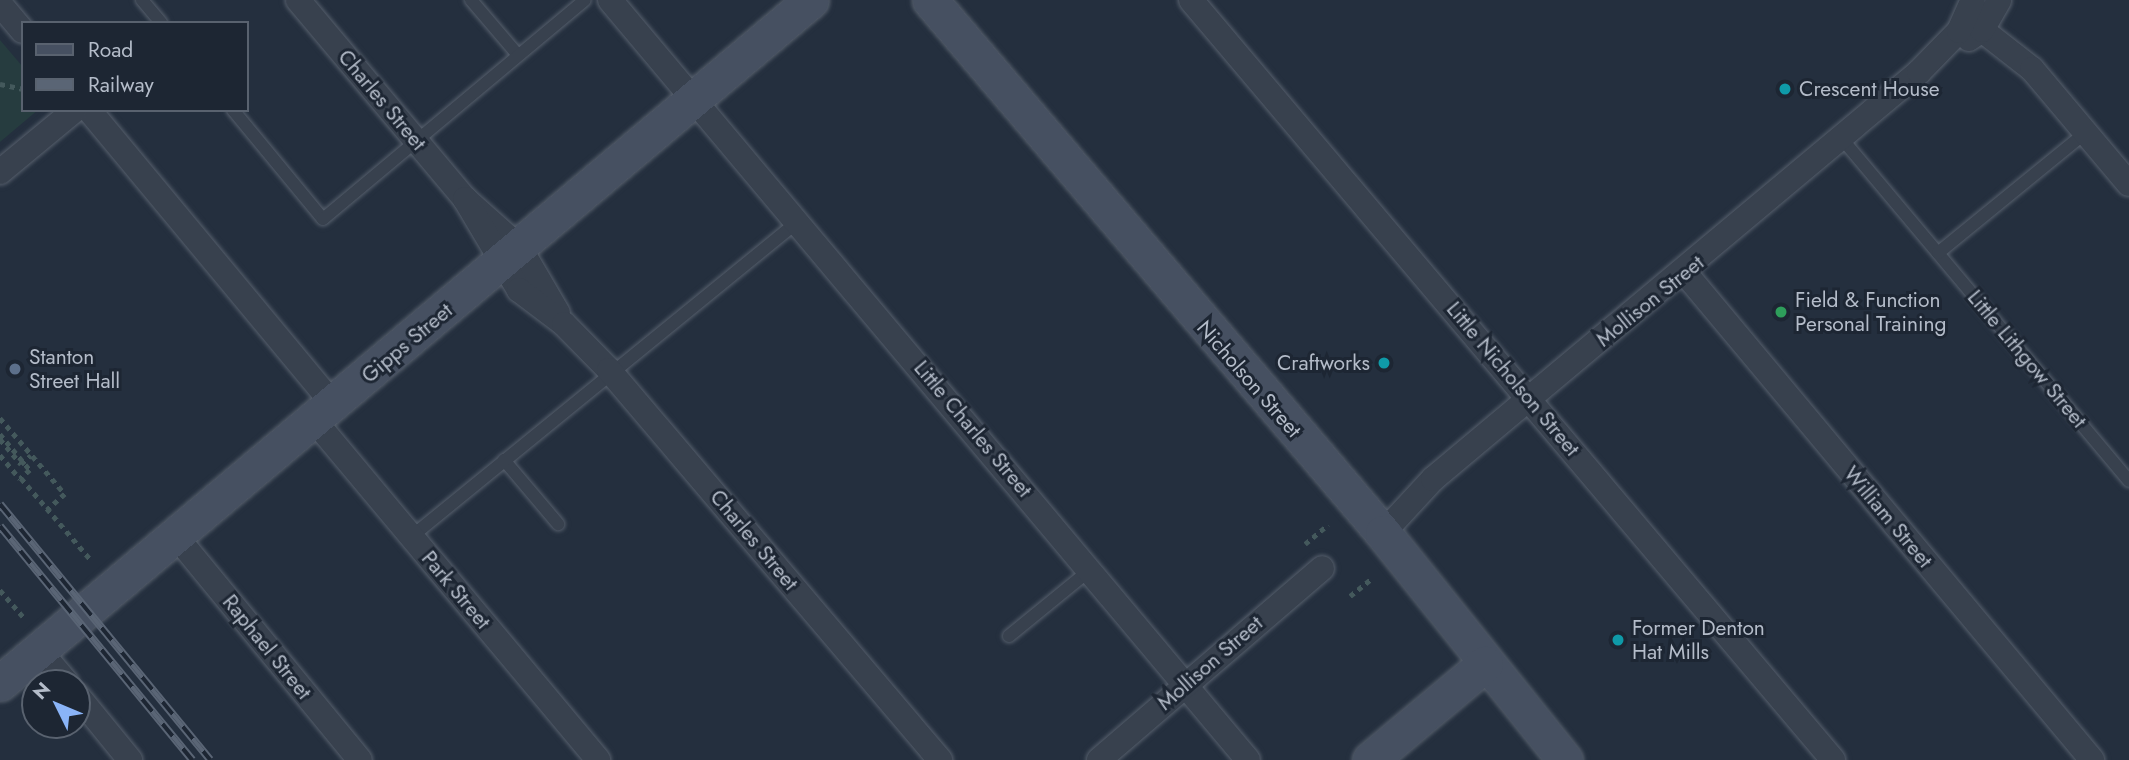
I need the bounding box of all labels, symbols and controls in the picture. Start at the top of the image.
legend [21,21,248,112]
text: Road [88,35,133,65]
street label: Charles Street [333,45,431,155]
text: Railway [88,70,154,100]
place label: Crescent House [1799,76,1940,102]
marker: Crescent House [1777,81,1793,97]
street label: Mollison Street [1591,250,1709,352]
street label: Little Lithgow Street [1962,285,2092,433]
place label: Field & Function Personal Training [1795,287,1946,337]
street label: Little Nicholson Street [1441,297,1585,461]
street label: Gipps Street [357,298,457,388]
marker: Field & Function Personal Training [1773,304,1789,320]
street label: Nicholson Street [1191,315,1307,443]
place label: Stanton Street Hall [29,344,120,394]
place label: Craftworks [1277,350,1370,376]
marker: Craftworks [1376,355,1392,371]
street label: Little Charles Street [909,356,1037,502]
marker: Stanton Street Hall [7,361,23,377]
street label: William Street [1838,461,1938,573]
street label: Charles Street [705,485,803,595]
street label: Park Street [416,546,496,634]
street label: Raphael Street [217,590,317,704]
street label: Mollison Street [1152,611,1268,715]
place label: Former Denton Hat Mills [1632,615,1765,665]
marker: Former Denton Hat Mills [1610,632,1626,648]
north arrow [21,669,91,739]
text: N [27,676,57,705]

